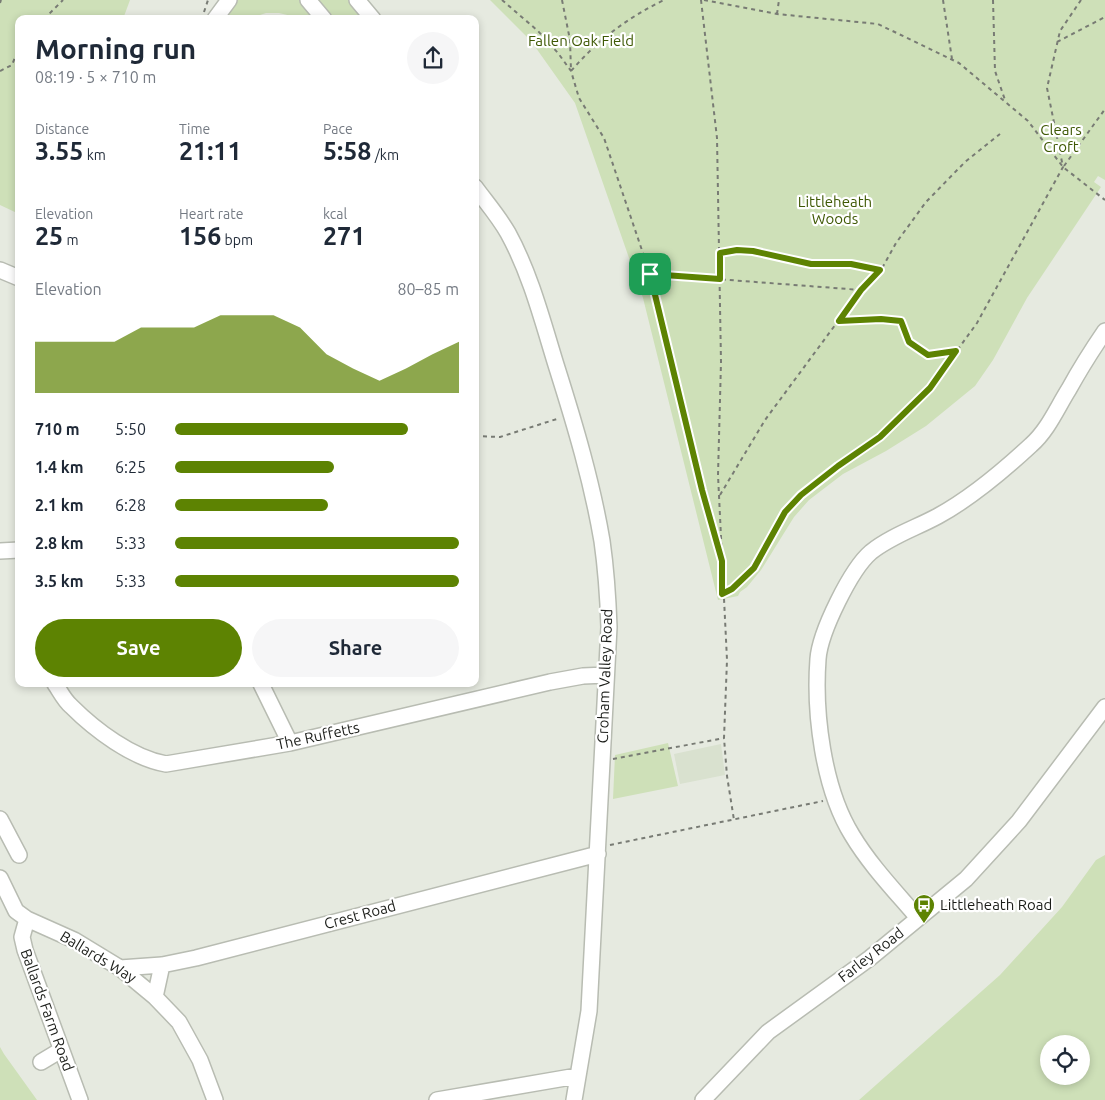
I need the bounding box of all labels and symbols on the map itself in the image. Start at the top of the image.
park label: Fallen Oak Field [528,32,634,49]
park label: Clears Croft [1040,121,1082,155]
park label: Littleheath Woods [798,193,872,227]
pin [629,253,671,295]
street label: Croham Valley Road [594,608,615,744]
street label: The Ruffetts [275,718,361,753]
bus stop icon: Littleheath Road [912,893,936,924]
place label: Littleheath Road [940,896,1052,913]
street label: Crest Road [322,897,398,932]
street label: Farley Road [835,924,907,985]
street label: Ballards Way [57,927,139,986]
street label: Ballards Farm Road [17,946,78,1073]

